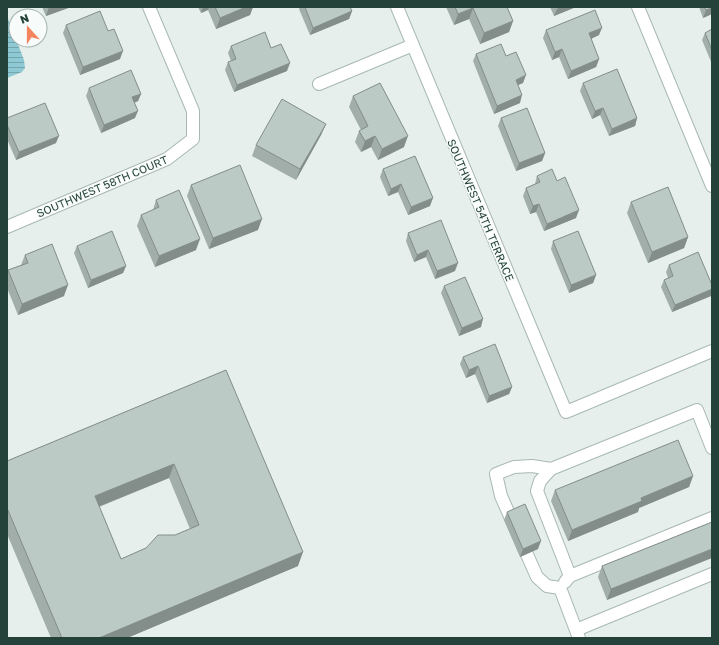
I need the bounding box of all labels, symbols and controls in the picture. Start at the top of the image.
north arrow [8,8,48,48]
text: N [18,11,30,26]
street label: SOUTHWEST 54TH TERRACE [445,137,517,283]
street label: SOUTHWEST 58TH COURT [35,152,170,220]

